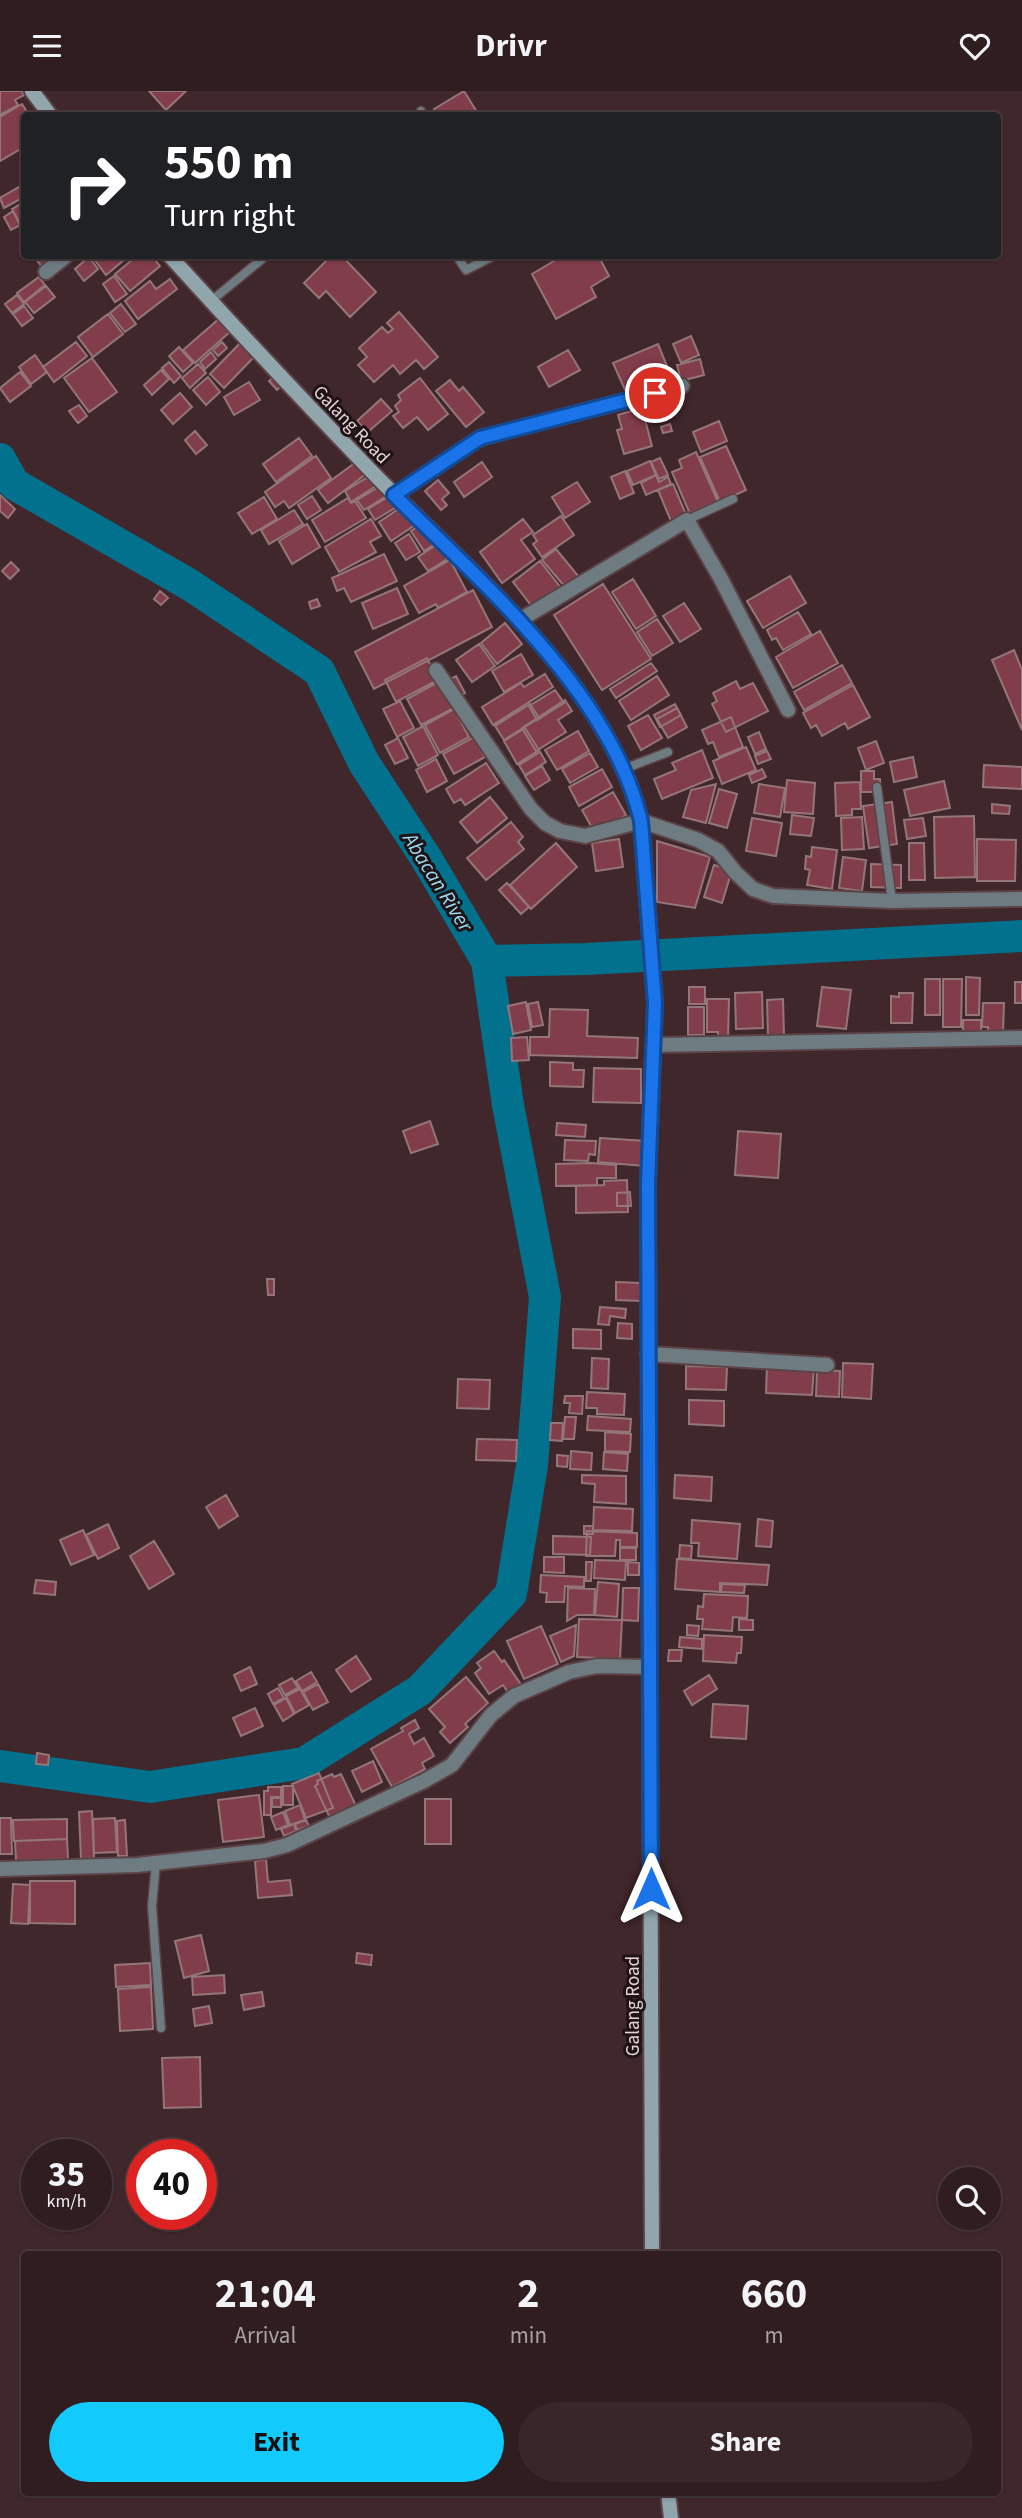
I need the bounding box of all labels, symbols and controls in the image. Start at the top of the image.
text: Drivr [475,23,547,69]
icon: menu [28,27,66,65]
icon: heart [956,27,994,65]
text: 550 m [164,128,293,198]
icon: right [49,140,140,231]
text: Turn right [164,193,295,239]
pin [625,363,685,423]
icon: arrive [636,374,674,412]
street label: Galang Road [306,380,395,470]
water label: Abacan River [395,825,481,938]
position arrow [614,1852,688,1926]
street label: Galang Road [620,1956,647,2056]
speed limit sign: 40 [126,2139,217,2230]
text: 35 [48,2150,85,2200]
map controls [938,2167,1001,2230]
button: search [938,2167,1001,2230]
text: km/h [47,2189,86,2214]
text: 21:04 [215,2264,316,2324]
text: 2 [517,2264,539,2324]
text: 660 [741,2264,807,2324]
text: Arrival [234,2319,296,2352]
text: min [510,2319,547,2352]
text: m [764,2319,784,2352]
button: Exit [49,2402,504,2482]
button: Share [518,2402,973,2482]

